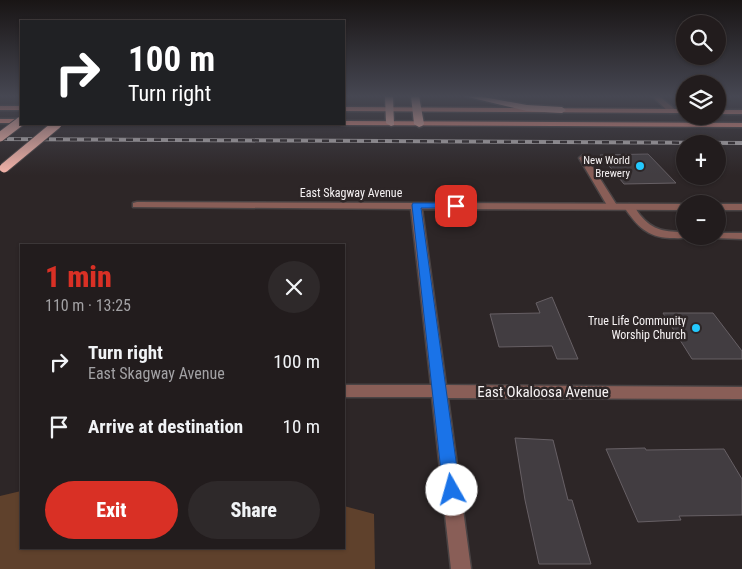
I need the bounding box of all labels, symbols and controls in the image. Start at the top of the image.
map controls [676,15,726,245]
button: search [676,15,726,65]
text: 100 m [128,39,215,80]
icon: right [45,40,110,105]
button: layers [676,75,726,125]
text: Turn right [128,81,211,106]
button: + [676,135,726,185]
place label: New World Brewery [583,154,630,180]
marker: New World Brewery [634,160,646,172]
pin [435,185,477,227]
street label: East Skagway Avenue [300,186,403,200]
icon: arrive [442,192,470,220]
button: − [676,195,726,245]
text: 1 min [45,259,112,294]
button: close [268,261,320,313]
text: 110 m · 13:25 [45,296,131,315]
place label: True Life Community Worship Church [588,314,686,342]
marker: True Life Community Worship Church [690,322,702,334]
text: Turn right [88,341,163,364]
icon: right [45,348,73,376]
text: 100 m [273,350,320,373]
text: East Skagway Avenue [88,364,225,383]
street label: East Okaloosa Avenue [477,383,609,401]
icon: arrive [45,413,73,441]
text: Arrive at destination [88,415,243,438]
text: 10 m [283,415,320,438]
position arrow [425,463,477,515]
button: Exit [45,481,178,539]
button: Share [188,481,320,539]

